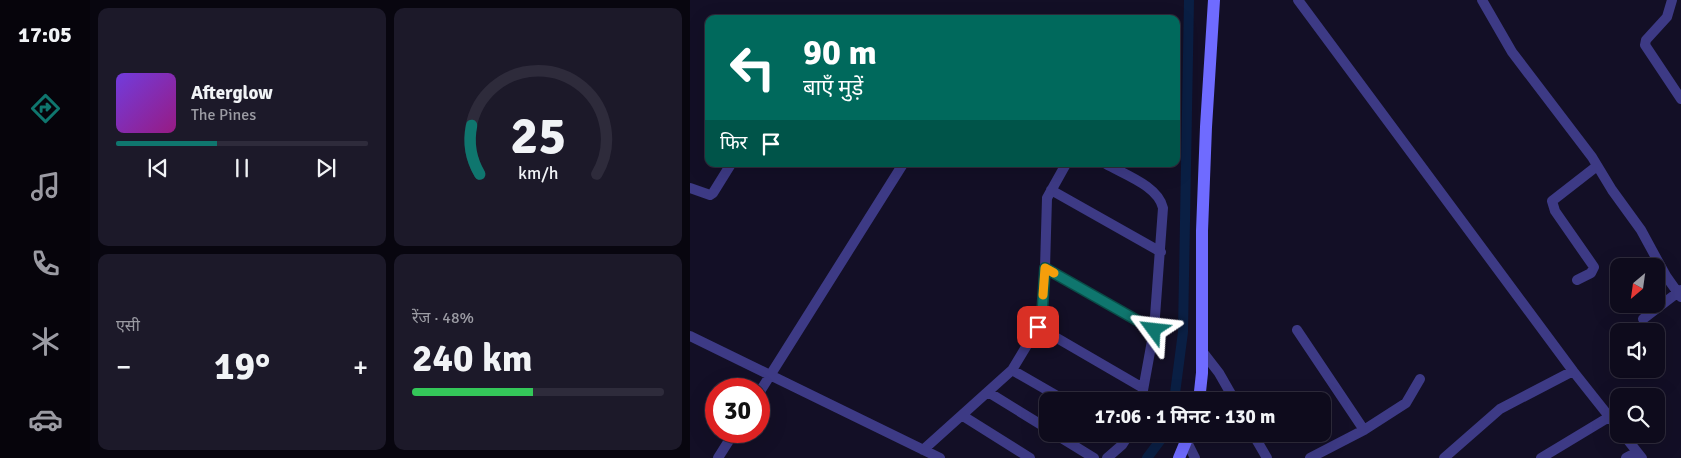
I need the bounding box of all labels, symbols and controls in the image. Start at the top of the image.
text: 17:05 [18,21,72,48]
text: 90 m [803,31,877,74]
icon: left [720,35,785,100]
text: बाएँ मुड़ें [803,74,863,101]
text: Afterglow [191,81,273,105]
icon: directions [28,91,63,126]
text: 25 [510,104,566,168]
text: The Pines [191,105,256,125]
icon: arrive [757,130,785,158]
text: फिर [720,131,747,155]
icon: previous [144,154,172,182]
icon: pause [228,154,256,182]
icon: next [312,154,340,182]
text: km/h [518,162,558,184]
icon: music [28,169,63,204]
icon: phone [28,246,63,281]
north arrow [1610,258,1665,312]
map controls [1610,258,1665,443]
position arrow [1127,303,1179,355]
pin [1017,306,1059,348]
text: रेंज · 48% [412,308,474,328]
icon: arrive [1024,313,1052,341]
text: एसी [116,316,140,336]
button: sound [1610,323,1665,378]
icon: climate [28,324,63,359]
text: 240 km [412,335,533,382]
text: 19° [214,343,270,390]
text: − [116,350,131,384]
text: + [353,350,368,384]
speed limit sign: 30 [705,378,770,443]
button: search [1610,388,1665,443]
icon: car [28,402,63,437]
text: 17:06 · 1 मिनट · 130 m [1095,405,1275,429]

